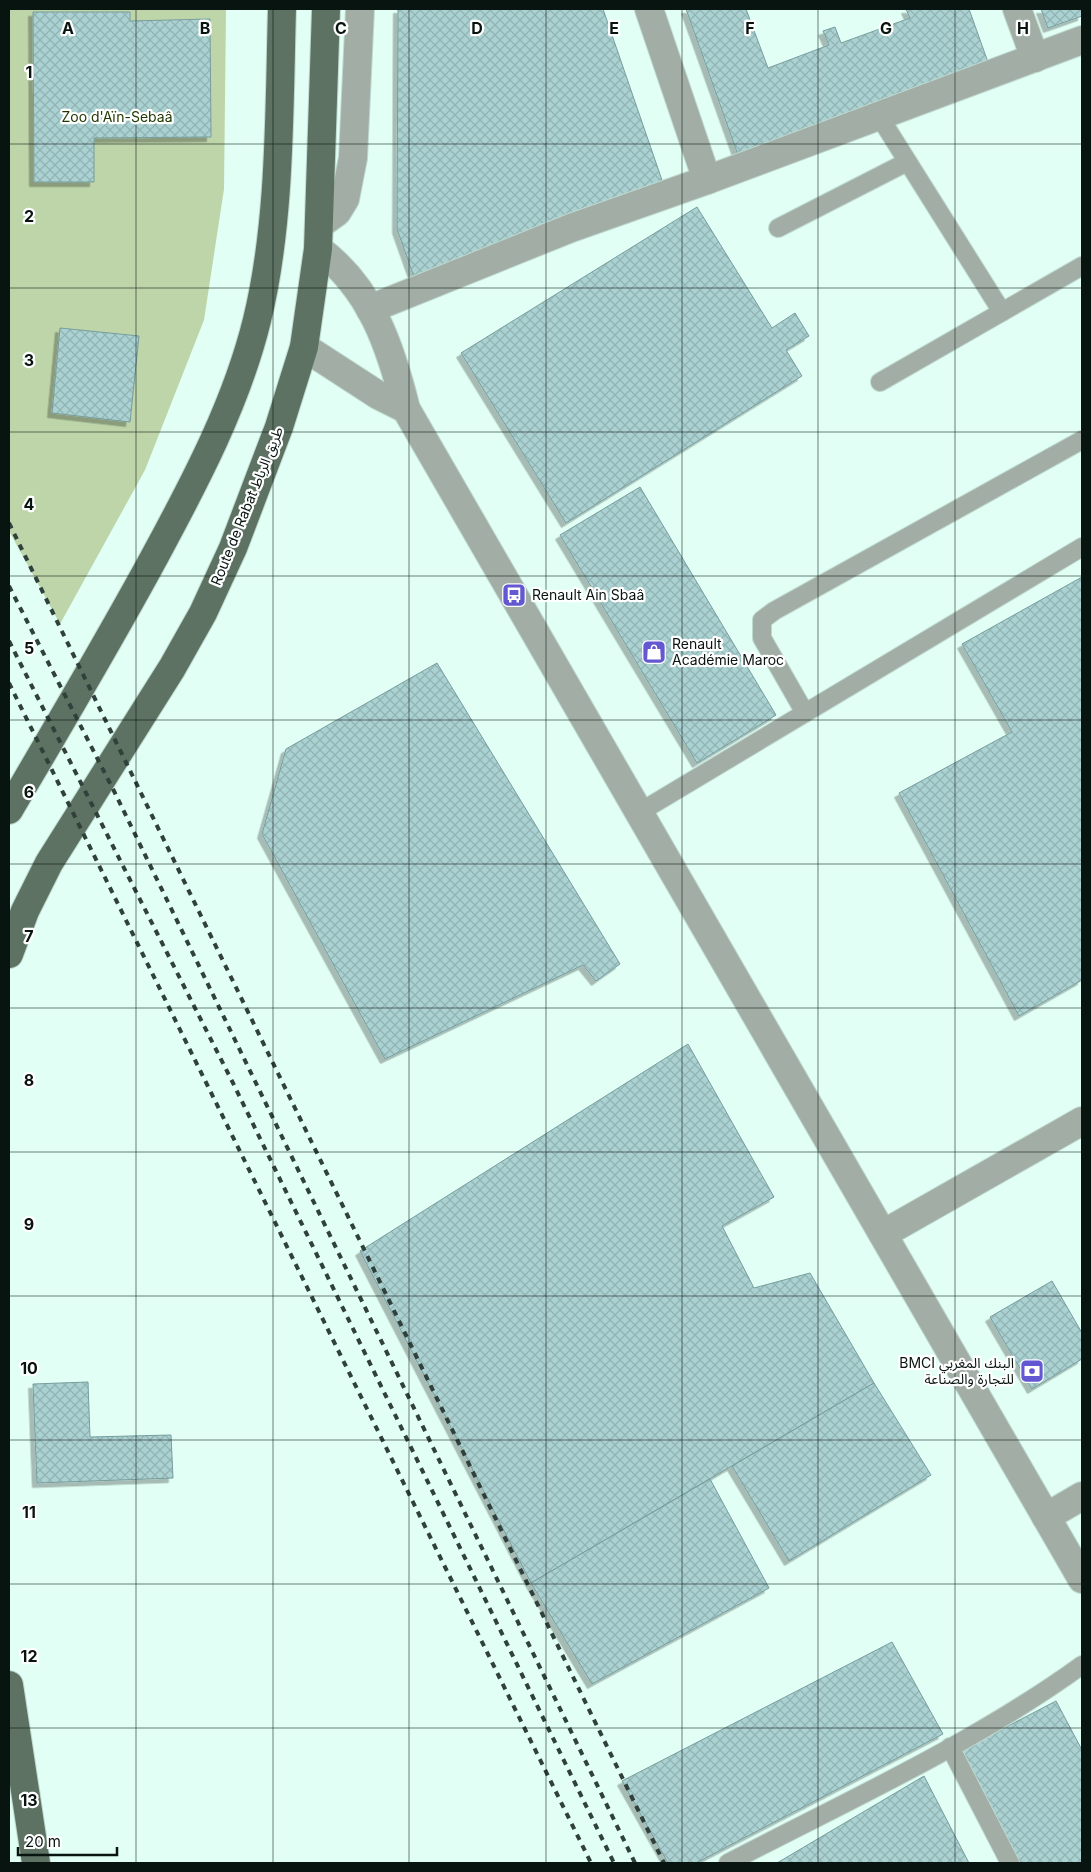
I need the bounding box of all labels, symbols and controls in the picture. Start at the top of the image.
text: A [62,18,74,38]
text: B [200,18,210,38]
text: C [335,18,347,38]
text: D [471,18,483,38]
text: E [609,18,619,38]
text: F [745,18,755,38]
text: G [880,18,892,38]
text: H [1017,18,1029,38]
text: 1 [26,62,32,82]
park label: Zoo d'Aïn-Sebaâ [61,108,173,125]
text: 2 [24,206,34,226]
text: 3 [24,350,34,370]
street label: Route de Rabat طريق الرباط [207,424,288,588]
text: 4 [24,494,35,514]
bus stop icon: Renault Ain Sbaâ [501,582,527,608]
place label: Renault Ain Sbaâ [532,586,644,603]
place label: Renault Académie Maroc [672,635,784,668]
text: 5 [24,638,34,658]
shop icon: Renault Académie Maroc [641,639,667,665]
text: 6 [24,782,34,802]
text: 7 [24,926,34,946]
text: 8 [24,1070,34,1090]
text: 9 [24,1214,34,1234]
place label: BMCI البنك المغربي للتجارة والصناعة [899,1354,1014,1388]
text: 10 [20,1358,38,1378]
bank icon: BMCI البنك المغربي للتجارة والصناعة [1019,1358,1045,1384]
text: 11 [22,1502,36,1522]
text: 12 [21,1646,37,1666]
text: 13 [20,1790,38,1810]
scale bar [18,1824,116,1856]
text: 20 m [25,1832,61,1851]

